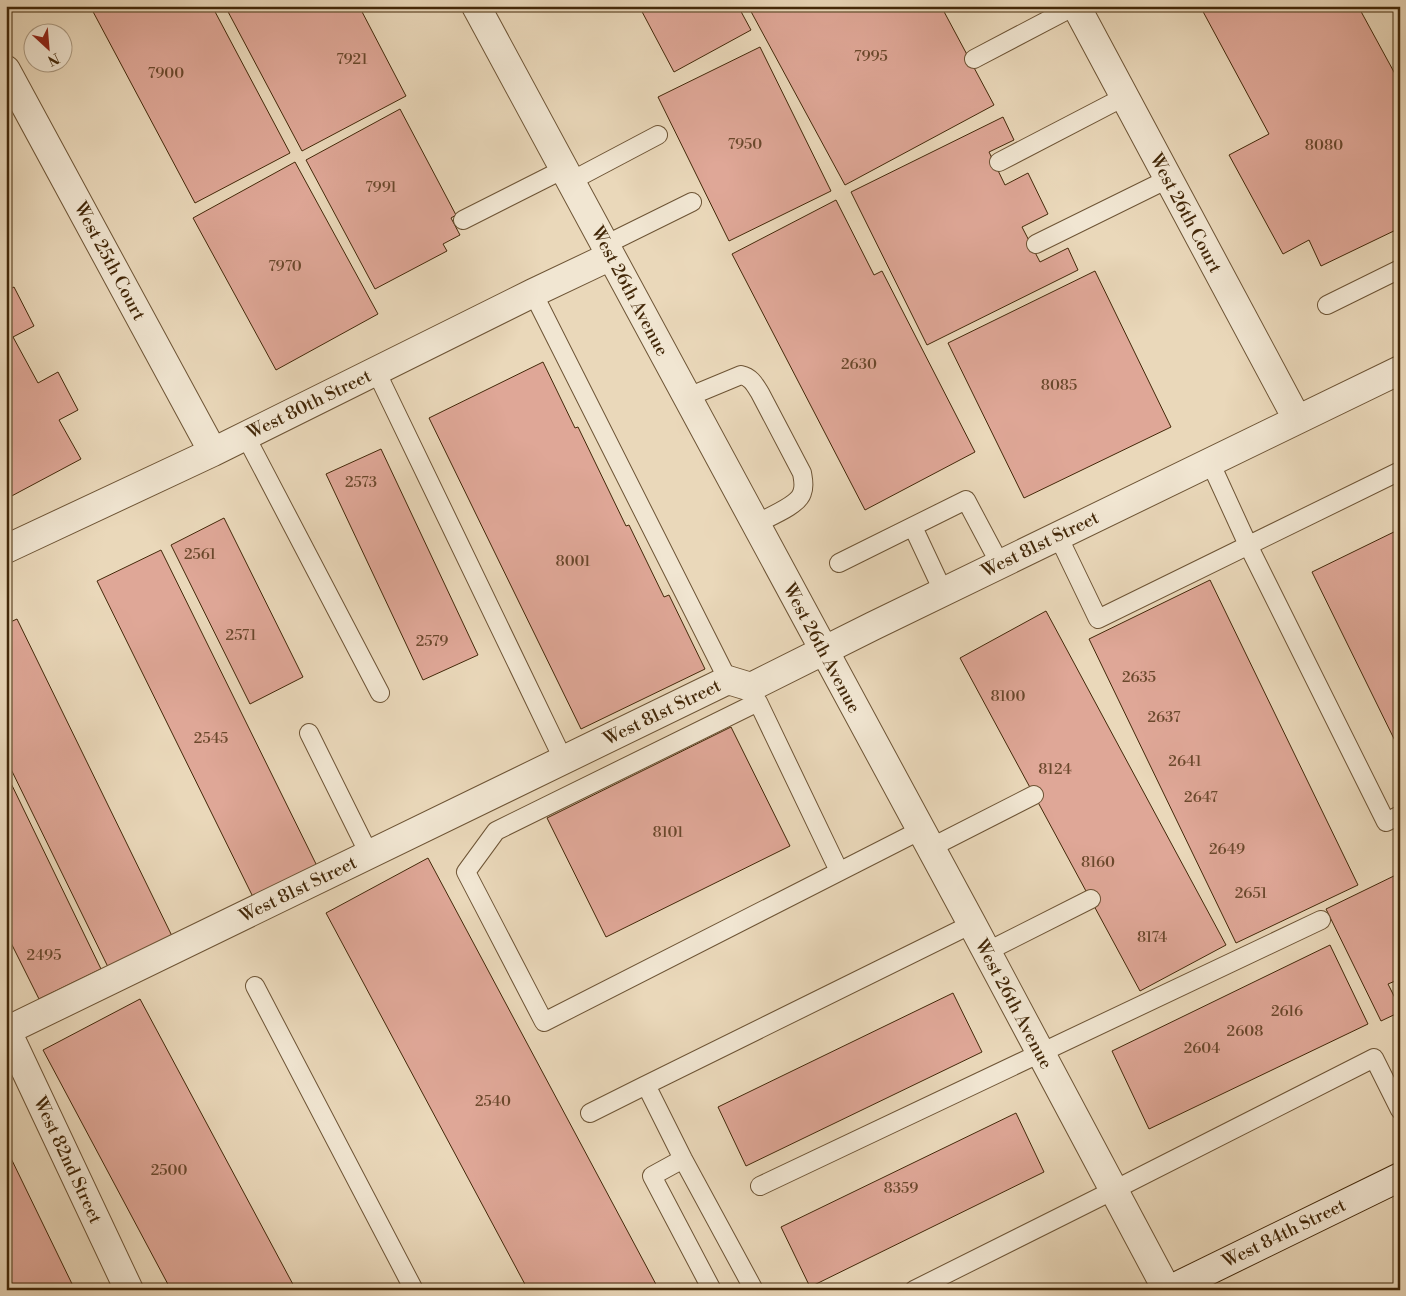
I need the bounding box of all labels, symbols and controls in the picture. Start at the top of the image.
north arrow [22,22,72,72]
house number: 7995 [854,47,888,66]
text: N [44,48,62,69]
house number: 7921 [336,50,368,69]
house number: 7900 [148,64,184,83]
house number: 7950 [728,135,762,154]
house number: 8080 [1305,136,1343,155]
street label: West 26th Court [1144,149,1227,277]
house number: 7991 [365,178,397,197]
street label: West 25th Court [68,197,151,325]
street label: West 26th Avenue [585,221,673,360]
house number: 7970 [268,257,302,276]
house number: 2630 [841,355,877,374]
street label: West 80th Street [242,364,376,445]
house number: 8085 [1041,376,1077,395]
house number: 2573 [345,473,377,492]
street label: West 81st Street [977,506,1103,583]
house number: 2561 [184,545,217,564]
house number: 8001 [555,552,591,571]
street label: West 26th Avenue [777,578,865,717]
house number: 2571 [226,626,257,645]
house number: 2579 [416,632,448,651]
house number: 2635 [1122,668,1156,687]
street label: West 81st Street [599,674,725,751]
house number: 8100 [991,687,1025,706]
house number: 2637 [1147,708,1181,727]
house number: 2545 [194,729,228,748]
house number: 2641 [1168,752,1202,771]
house number: 8124 [1038,760,1072,779]
house number: 2647 [1184,788,1218,807]
house number: 8101 [653,823,684,842]
house number: 2649 [1209,840,1245,859]
street label: West 81st Street [235,851,361,928]
house number: 8160 [1081,853,1115,872]
house number: 2651 [1235,884,1268,903]
house number: 8174 [1137,928,1167,947]
street label: West 26th Avenue [969,934,1057,1073]
house number: 2495 [27,946,61,965]
house number: 2616 [1271,1002,1303,1021]
house number: 2608 [1227,1022,1263,1041]
house number: 2604 [1184,1039,1220,1058]
street label: West 82nd Street [28,1092,107,1228]
house number: 2540 [475,1092,511,1111]
house number: 2500 [151,1161,187,1180]
house number: 8359 [884,1179,918,1198]
street label: West 84th Street [1218,1193,1350,1274]

